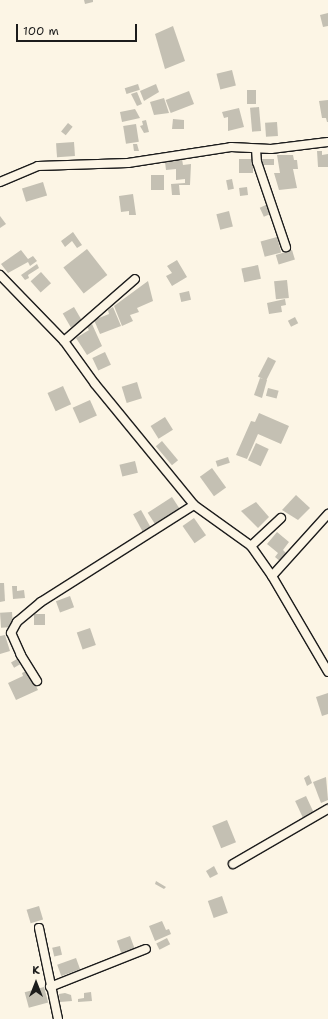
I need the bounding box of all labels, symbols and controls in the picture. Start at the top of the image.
scale bar [18,16,139,42]
text: 100 m [23,23,59,39]
north arrow [16,963,56,1003]
text: K [32,963,40,978]

